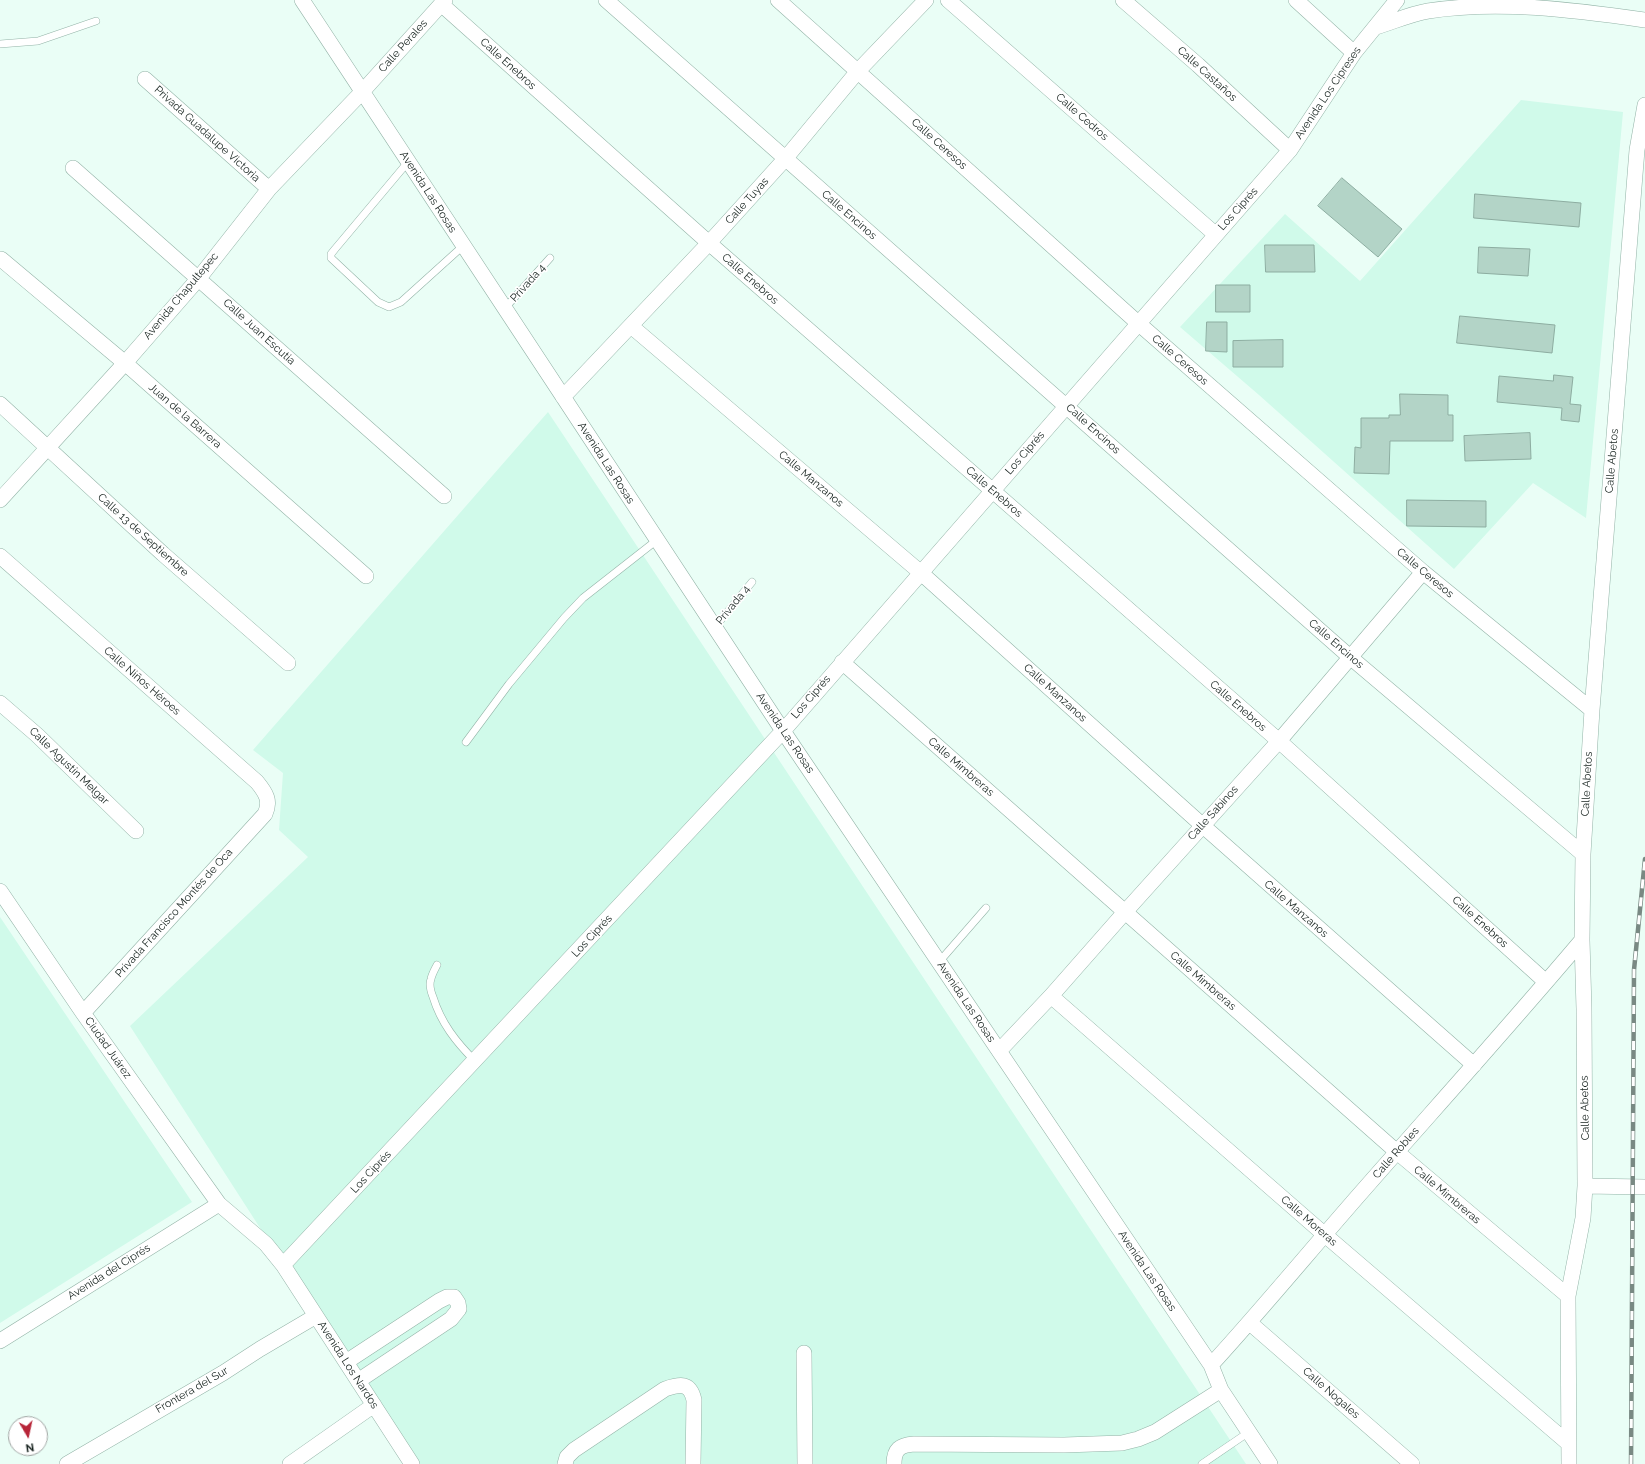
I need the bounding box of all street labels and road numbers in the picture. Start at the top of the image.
street label: Calle Perales [376,17,430,75]
street label: Calle Enebros [477,35,539,93]
street label: Calle Castaños [1174,44,1240,104]
street label: Avenida Los Cipreses [1292,44,1364,142]
street label: Privada Guadalupe Victoria [151,83,263,185]
street label: Calle Cedros [1053,91,1111,143]
street label: Calle Ceresos [909,116,969,172]
street label: Avenida Las Rosas [397,149,459,235]
street label: Calle Tuyas [723,175,771,227]
street label: Los Ciprés [1215,185,1261,233]
street label: Calle Encinos [819,188,879,242]
street label: Avenida Chapultepec [141,250,221,342]
street label: Calle Enebros [719,251,781,307]
street label: Privada 4 [508,261,548,305]
street label: Calle Juan Escutia [220,296,298,368]
street label: Calle Ceresos [1149,332,1211,388]
street label: Juan de la Barrera [146,381,224,451]
street label: Calle Encinos [1063,401,1123,457]
street label: Avenida Las Rosas [575,420,637,506]
street label: Calle Abetos [1603,428,1621,494]
street label: Los Ciprés [1003,429,1047,477]
street label: Calle Manzanos [776,448,846,510]
street label: Calle Enebros [963,464,1025,520]
street label: Calle 13 de Septiembre [95,491,191,579]
street label: Calle Ceresos [1394,545,1456,601]
street label: Privada 4 [713,583,753,627]
street label: Calle Encinos [1306,617,1366,671]
street label: Calle Niños Héroes [101,644,183,718]
street label: Calle Manzanos [1021,661,1089,725]
street label: Los Ciprés [789,673,833,721]
street label: Calle Enebros [1207,678,1269,734]
street label: Avenida Las Rosas [753,690,817,776]
street label: Calle Agustín Melgar [26,725,112,807]
street label: Calle Mimbreras [925,735,997,799]
street label: Calle Abetos [1579,751,1595,817]
street label: Calle Sabinos [1185,783,1241,843]
street label: Privada Francisco Montés de Oca [113,846,235,980]
street label: Calle Manzanos [1261,878,1331,940]
street label: Calle Enebros [1449,893,1511,951]
street label: Los Ciprés [569,912,615,960]
street label: Calle Mimbreras [1167,949,1239,1013]
street label: Avenida Las Rosas [934,959,998,1045]
street label: Ciudad Juárez [82,1015,134,1081]
street label: Calle Abetos [1578,1075,1592,1141]
street label: Calle Robles [1370,1125,1422,1181]
street label: Los Ciprés [348,1148,394,1196]
street label: Calle Mimbreras [1411,1163,1483,1227]
street label: Calle Moreras [1278,1193,1340,1249]
street label: Avenida Las Rosas [1115,1228,1179,1314]
street label: Avenida del Ciprés [65,1241,153,1303]
street label: Avenida Los Nardos [315,1319,381,1411]
street label: Frontera del Sur [153,1364,231,1416]
street label: Calle Nogales [1300,1365,1362,1421]

